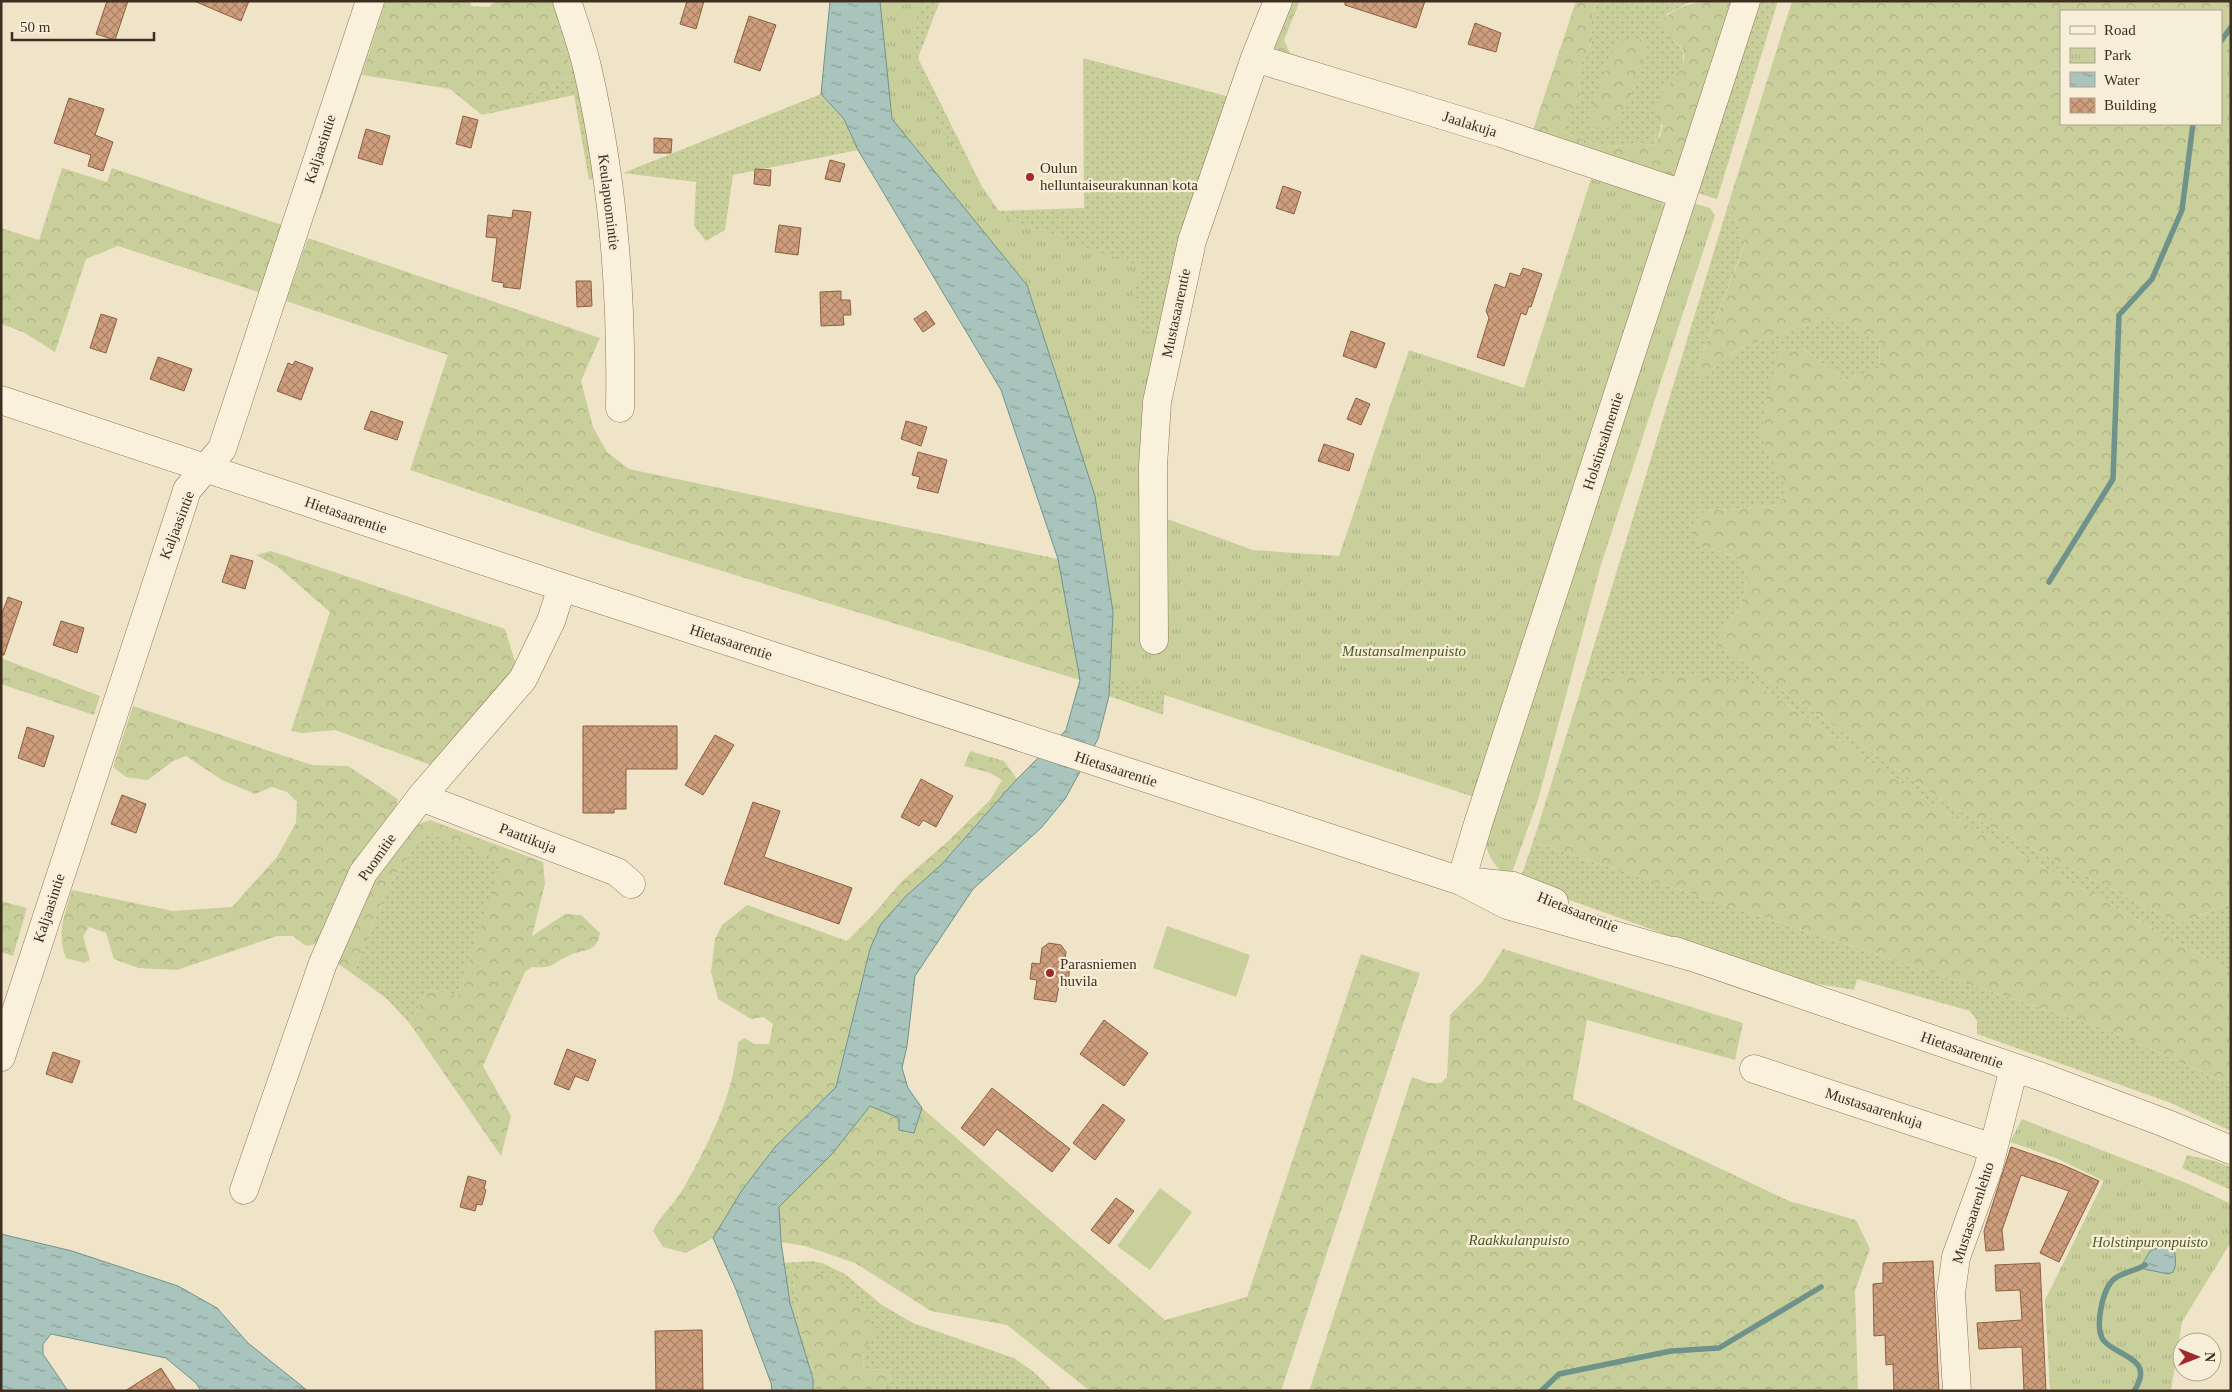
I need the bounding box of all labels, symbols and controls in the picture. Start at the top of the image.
scale bar [12,10,155,42]
legend [2060,10,2222,125]
text: 50 m [20,19,51,35]
text: Road [2104,22,2136,38]
text: Park [2104,47,2132,63]
text: Water [2104,72,2139,88]
text: Building [2104,97,2157,113]
street label: Jaalakuja [1441,108,1499,140]
street label: Kaljaasintie [301,112,339,186]
street label: Keulapuomintie [595,153,623,251]
place label: Oulun helluntaiseurakunnan kota [1040,160,1198,193]
marker: Oulun helluntaiseurakunnan kota [1024,171,1036,183]
street label: Mustasaarentie [1159,267,1193,359]
street label: Holstinsalmentie [1580,390,1626,492]
street label: Kaljaasintie [157,488,197,561]
street label: Hietasaarentie [303,493,389,537]
street label: Hietasaarentie [688,621,775,663]
park label: Mustansalmenpuisto [1341,643,1467,659]
street label: Hietasaarentie [1073,748,1160,790]
street label: Paattikuja [497,820,559,856]
street label: Puomitie [355,830,399,884]
street label: Kaljaasintie [30,871,68,945]
street label: Hietasaarentie [1535,889,1621,936]
place label: Parasniemen huvila [1060,956,1137,989]
marker: Parasniemen huvila [1044,967,1056,979]
street label: Hietasaarentie [1919,1028,2005,1072]
street label: Mustasaarenkuja [1823,1085,1925,1131]
street label: Mustasaarenlehto [1949,1160,1997,1266]
park label: Raakkulanpuisto [1468,1232,1570,1248]
park label: Holstinpuronpuisto [2091,1234,2209,1250]
north arrow [2172,1332,2222,1382]
text: N [2202,1352,2217,1362]

